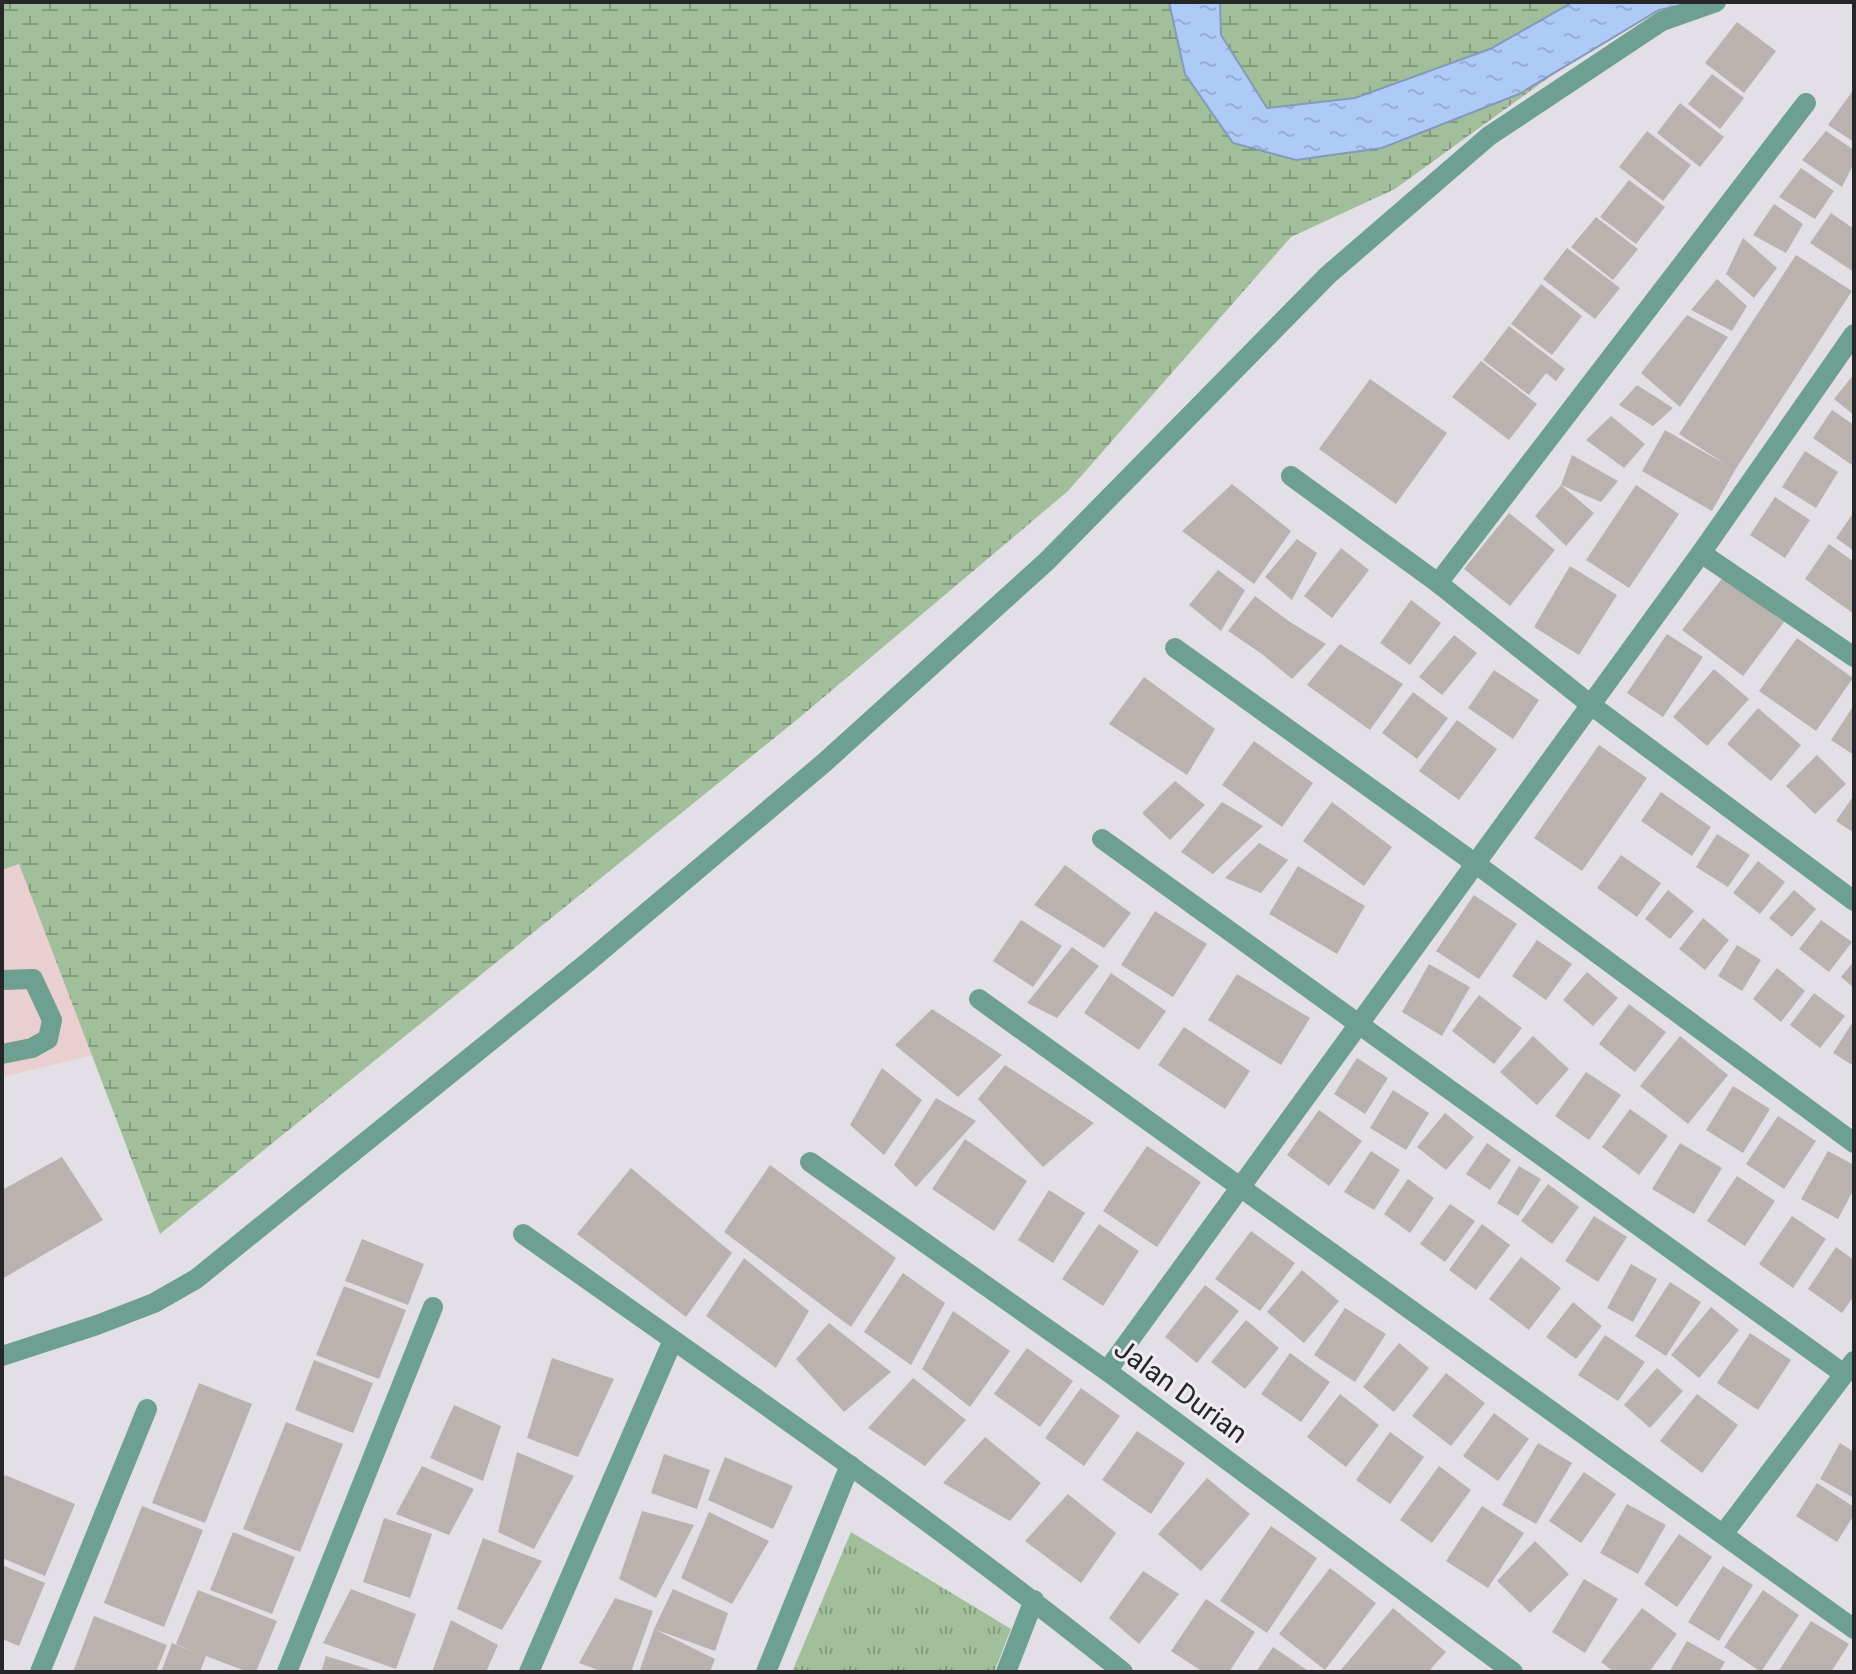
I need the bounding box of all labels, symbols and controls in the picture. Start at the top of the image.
street label: Jalan Durian [1108,1332,1254,1450]

